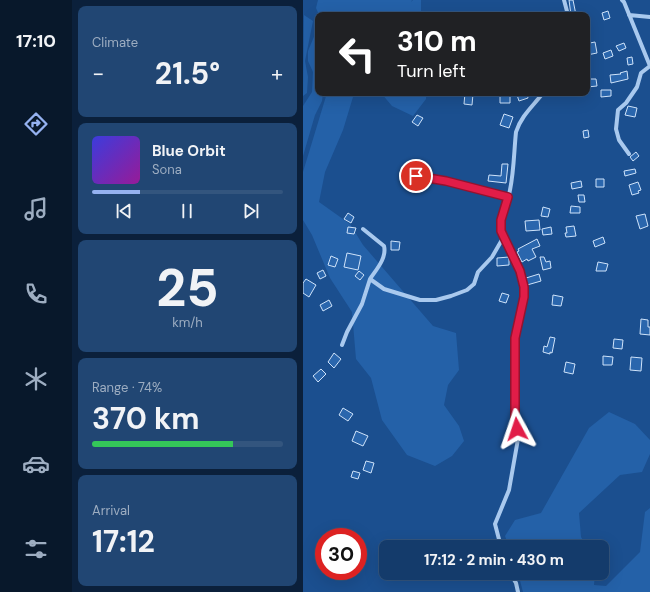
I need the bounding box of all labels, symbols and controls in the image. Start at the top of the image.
text: 310 m [397,23,477,60]
icon: left [331,28,383,80]
text: 17:10 [16,29,56,53]
text: Climate [92,34,138,51]
text: 21.5° [155,54,220,93]
text: − [92,59,104,88]
text: + [271,59,283,88]
text: Turn left [397,59,466,83]
icon: directions [22,110,50,138]
text: Blue Orbit [152,141,226,161]
pin [399,159,433,193]
text: Sona [152,161,182,178]
icon: arrive [405,165,427,187]
icon: music [22,195,50,223]
icon: previous [113,200,135,222]
icon: pause [176,200,198,222]
icon: next [240,200,262,222]
text: 25 [156,254,219,322]
icon: phone [22,280,50,308]
text: km/h [172,314,203,331]
icon: climate [22,365,50,393]
text: Range · 74% [92,379,162,396]
text: 370 km [92,399,200,438]
position arrow [496,408,538,450]
icon: car [22,450,50,478]
text: Arrival [92,502,130,519]
text: 17:12 [92,522,155,561]
speed limit sign: 30 [315,528,367,580]
icon: filters [22,535,50,563]
text: 17:12 · 2 min · 430 m [424,550,564,570]

